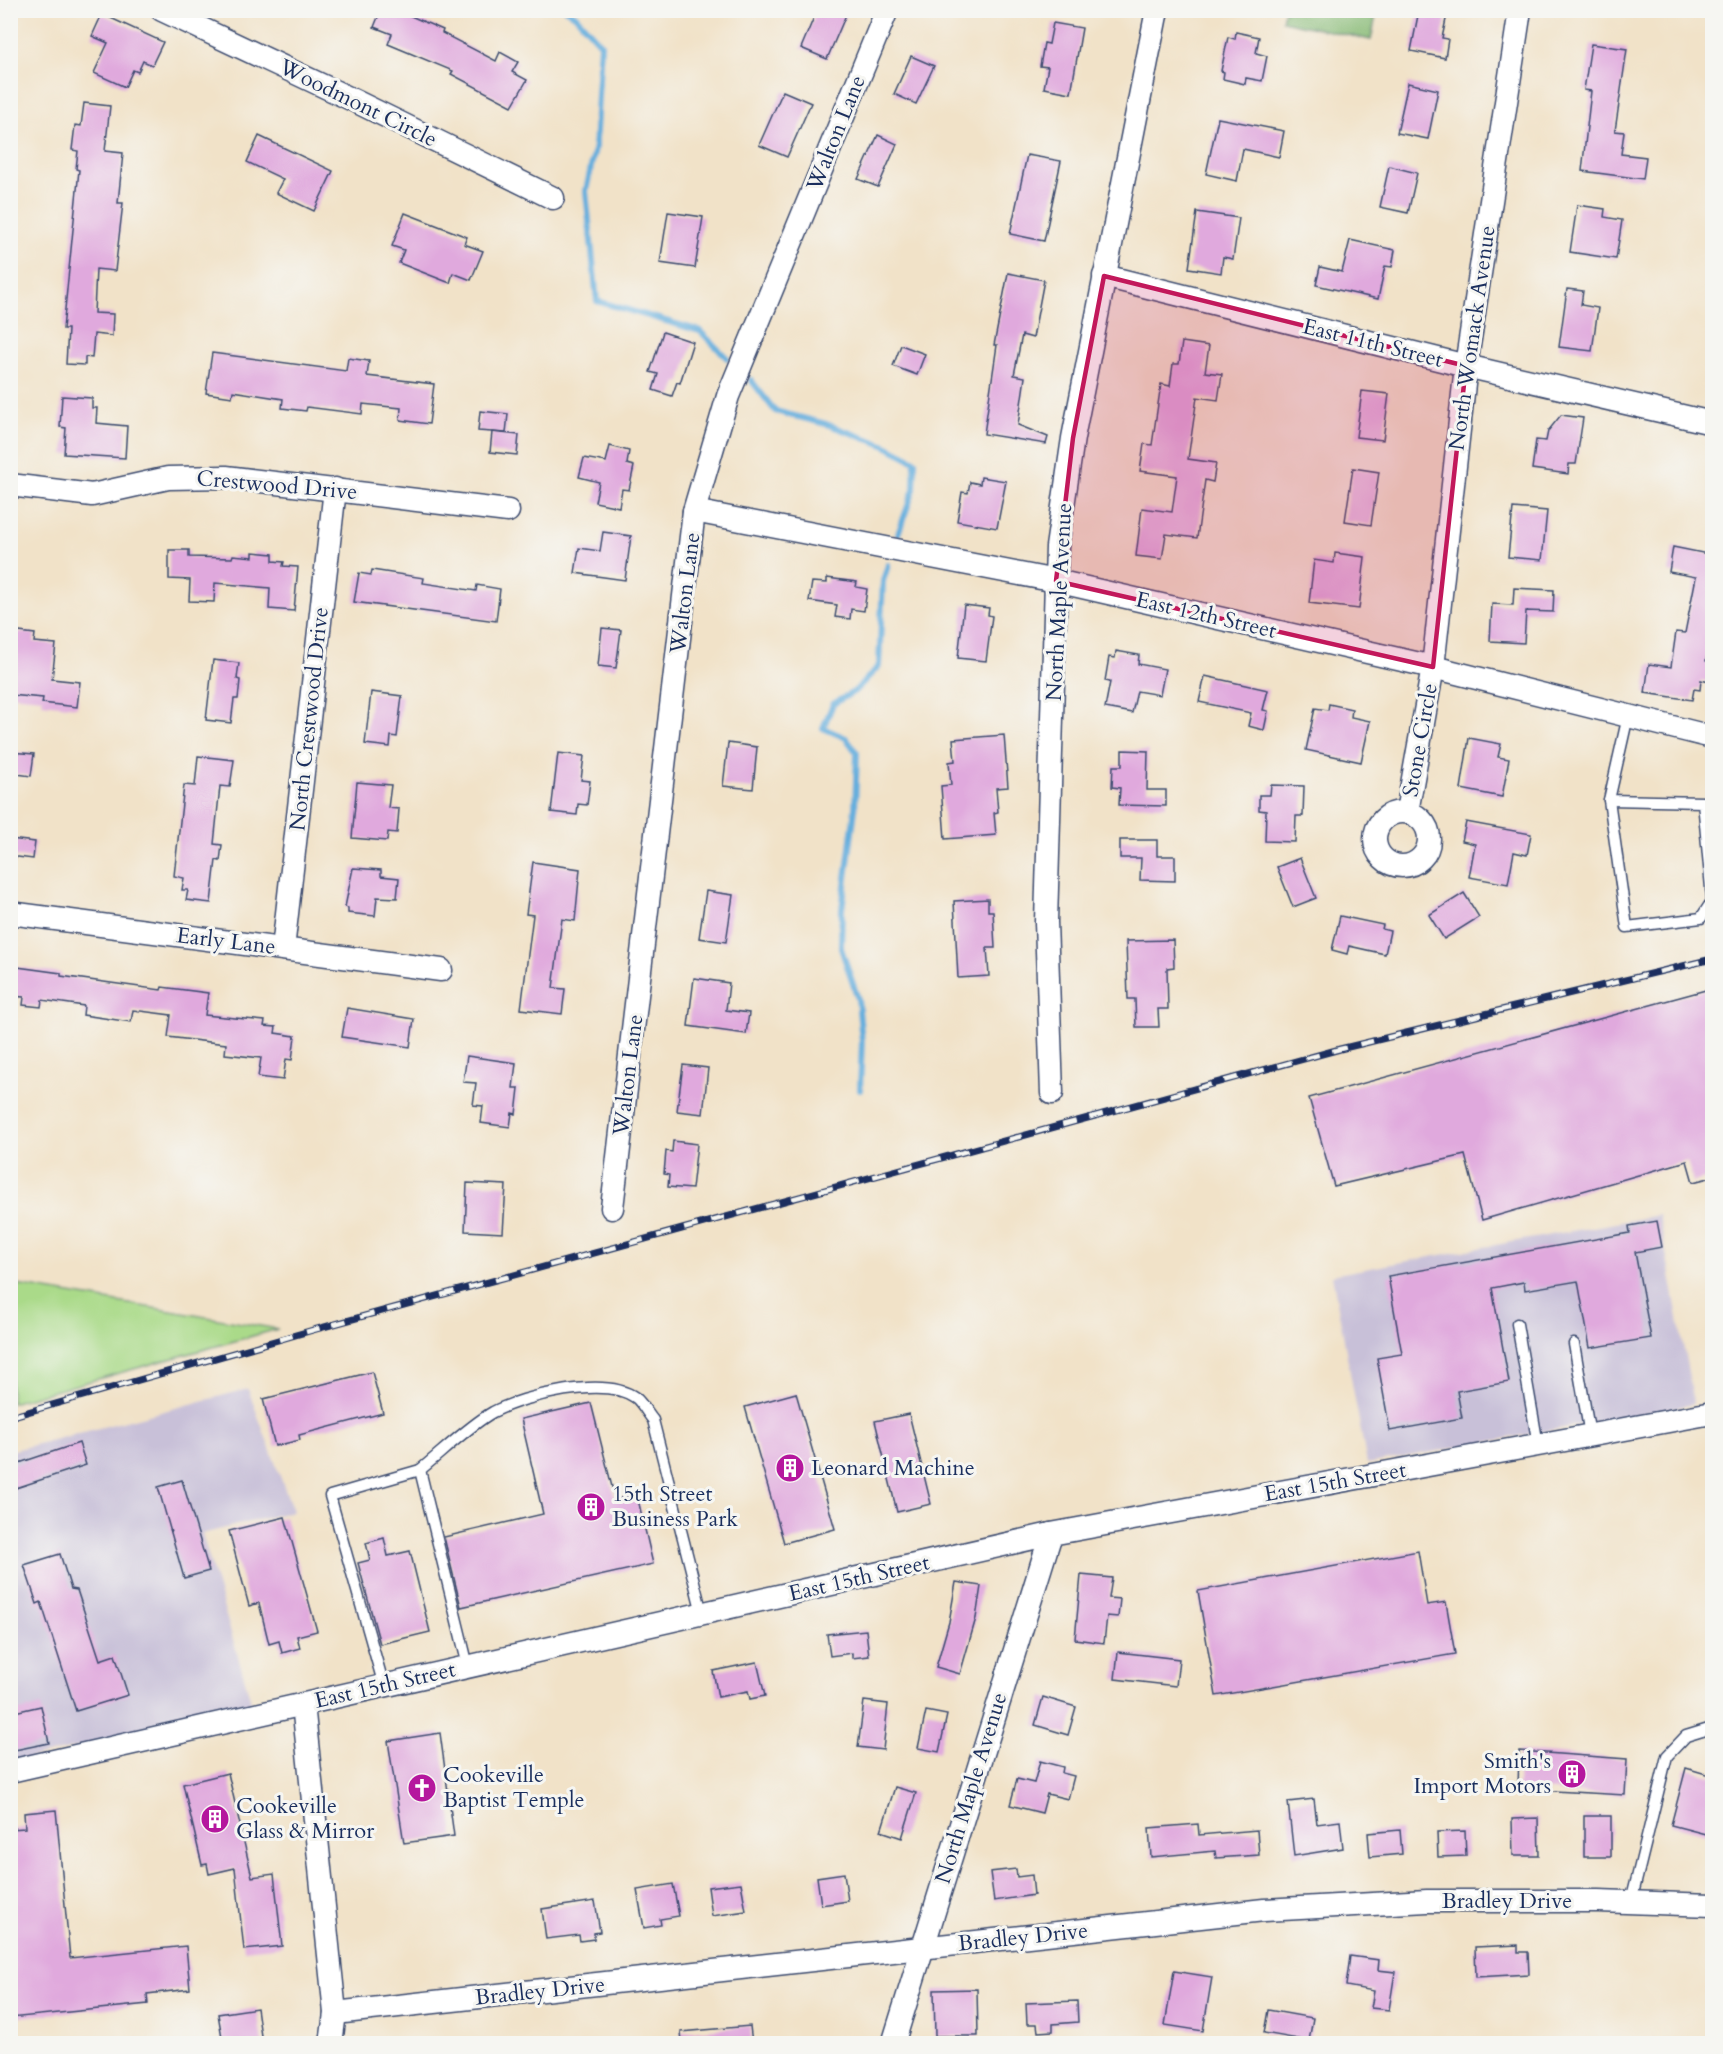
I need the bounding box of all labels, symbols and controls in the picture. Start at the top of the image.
street label: Woodmont Circle [273,51,442,154]
street label: Walton Lane [799,71,873,196]
street label: North Womack Avenue [1441,224,1503,452]
street label: East 11th Street [1300,311,1446,375]
street label: Crestwood Drive [195,463,359,507]
street label: North Maple Avenue [1039,502,1079,702]
street label: Walton Lane [663,531,707,656]
street label: East 12th Street [1133,584,1279,646]
street label: North Crestwood Drive [282,606,336,832]
street label: Stone Circle [1395,681,1445,799]
street label: Early Lane [175,920,277,962]
street label: Walton Lane [606,1013,650,1138]
building icon: Leonard Machine [774,1452,806,1484]
place label: Leonard Machine [811,1453,975,1483]
street label: East 15th Street [1262,1455,1408,1509]
place label: 15th Street Business Park [612,1479,738,1534]
building icon: 15th Street Business Park [575,1491,607,1523]
street label: East 15th Street [786,1547,932,1609]
street label: East 15th Street [312,1654,458,1716]
street label: North Maple Avenue [928,1689,1014,1887]
place label: Smith's Import Motors [1414,1746,1551,1801]
building icon: Smith's Import Motors [1556,1758,1588,1790]
place label: Cookeville Baptist Temple [443,1760,585,1815]
church icon: Cookeville Baptist Temple [406,1772,438,1804]
place label: Cookeville Glass & Mirror [236,1791,375,1846]
building icon: Cookeville Glass & Mirror [199,1803,231,1835]
street label: Bradley Drive [1442,1886,1572,1916]
street label: Bradley Drive [957,1915,1089,1959]
street label: Bradley Drive [474,1969,606,2013]

